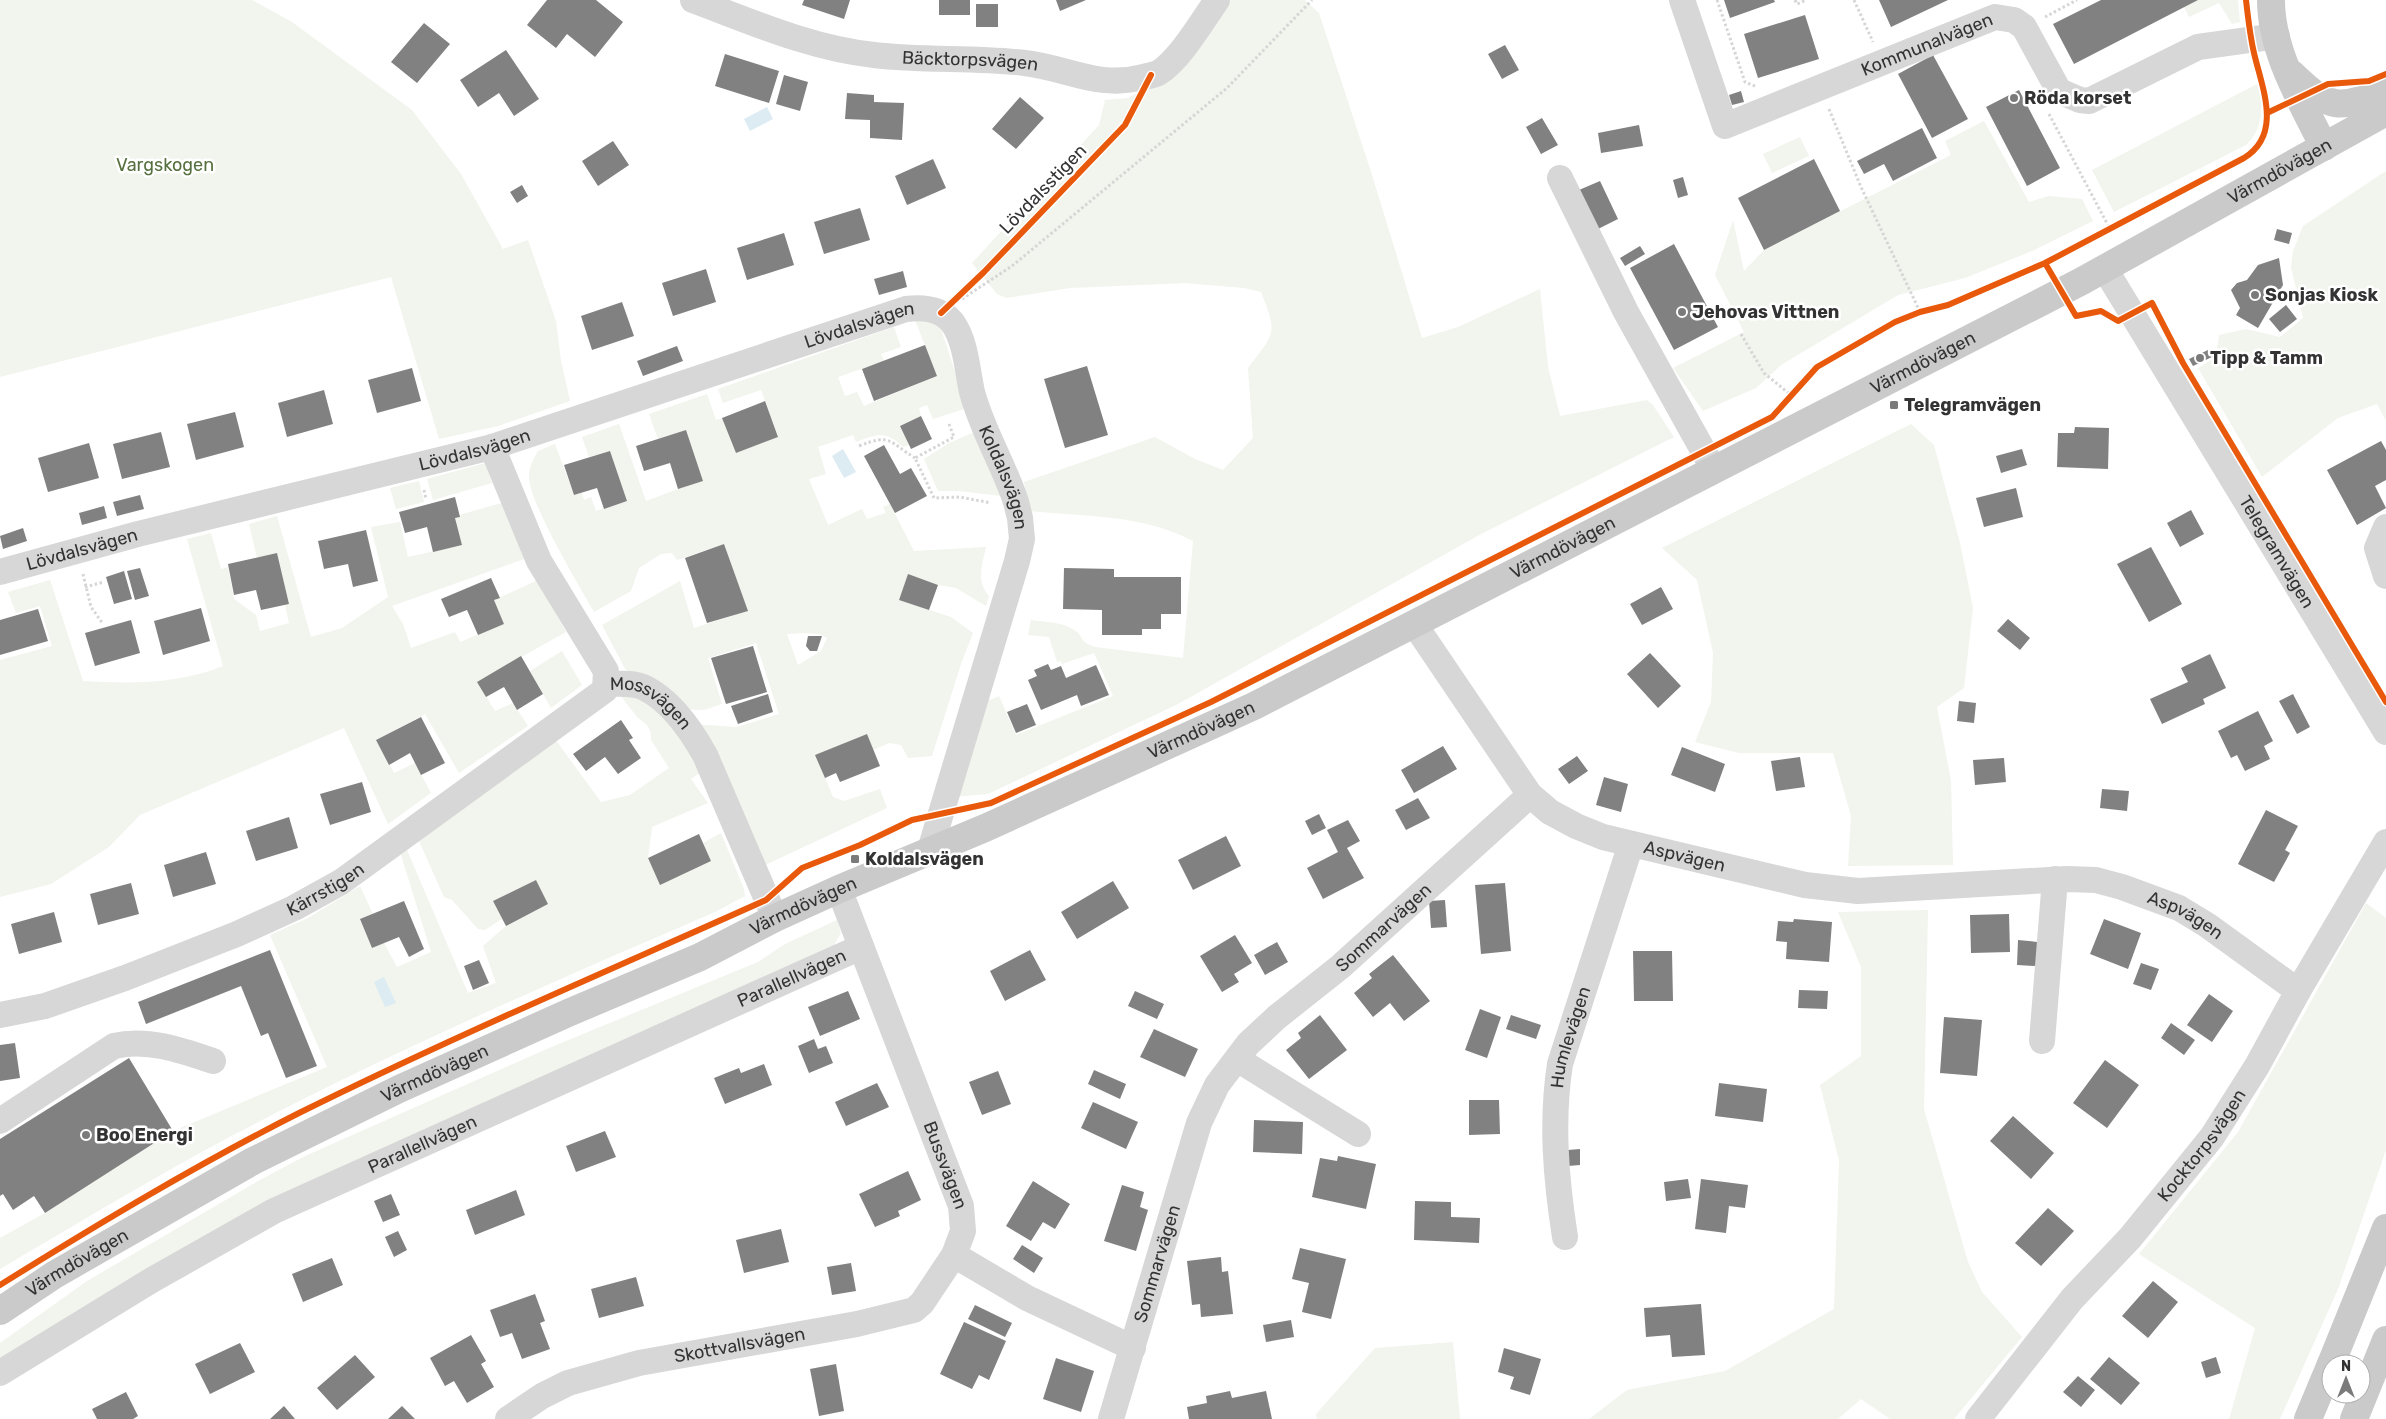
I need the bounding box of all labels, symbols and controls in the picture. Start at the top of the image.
street label: Kommunalvägen [1858,8,1996,81]
street label: Bäcktorpsvägen [901,46,1040,76]
place label: Röda korset [2024,87,2131,109]
marker: Röda korset [2008,92,2020,104]
street label: Värmdövägen [2224,133,2336,209]
street label: Lövdalsstigen [995,140,1091,238]
park label: Vargskogen [116,154,214,176]
place label: Sonjas Kiosk [2265,284,2378,306]
marker: Sonjas Kiosk [2249,289,2261,301]
street label: Lövdalsvägen [801,297,915,353]
place label: Jehovas Vittnen [1692,301,1839,323]
marker: Jehovas Vittnen [1676,306,1688,318]
street label: Värmdövägen [1866,326,1979,399]
place label: Tipp & Tamm [2210,347,2323,369]
marker: Tipp & Tamm [2194,352,2206,364]
place label: Telegramvägen [1904,394,2041,416]
marker: Telegramvägen [1888,399,1900,411]
street label: Koldalsvägen [974,422,1032,531]
street label: Lövdalsvägen [416,424,533,476]
street label: Telegramvägen [2234,492,2319,612]
street label: Värmdövägen [1506,511,1619,584]
street label: Lövdalsvägen [24,524,140,575]
street label: Mossvägen [610,673,696,734]
street label: Värmdövägen [1144,696,1258,764]
street label: Aspvägen [1642,836,1727,877]
place label: Koldalsvägen [865,848,984,870]
marker: Koldalsvägen [849,853,861,865]
street label: Kärrstigen [283,858,368,921]
street label: Värmdövägen [746,872,860,940]
street label: Sommarvägen [1331,879,1436,977]
street label: Aspvägen [2145,886,2228,944]
street label: Parallellvägen [734,944,850,1012]
street label: Humlevägen [1546,984,1595,1089]
street label: Värmdövägen [377,1039,492,1107]
street label: Kocktorpsvägen [2153,1085,2251,1206]
street label: Parallellvägen [365,1110,480,1178]
street label: Bussvägen [918,1118,972,1212]
place label: Boo Energi [96,1124,193,1146]
marker: Boo Energi [80,1129,92,1141]
street label: Sommarvägen [1129,1202,1185,1325]
street label: Värmdövägen [22,1224,132,1302]
street label: Skottvallsvägen [672,1322,807,1368]
north arrow [2321,1354,2371,1404]
text: N [2341,1358,2351,1375]

